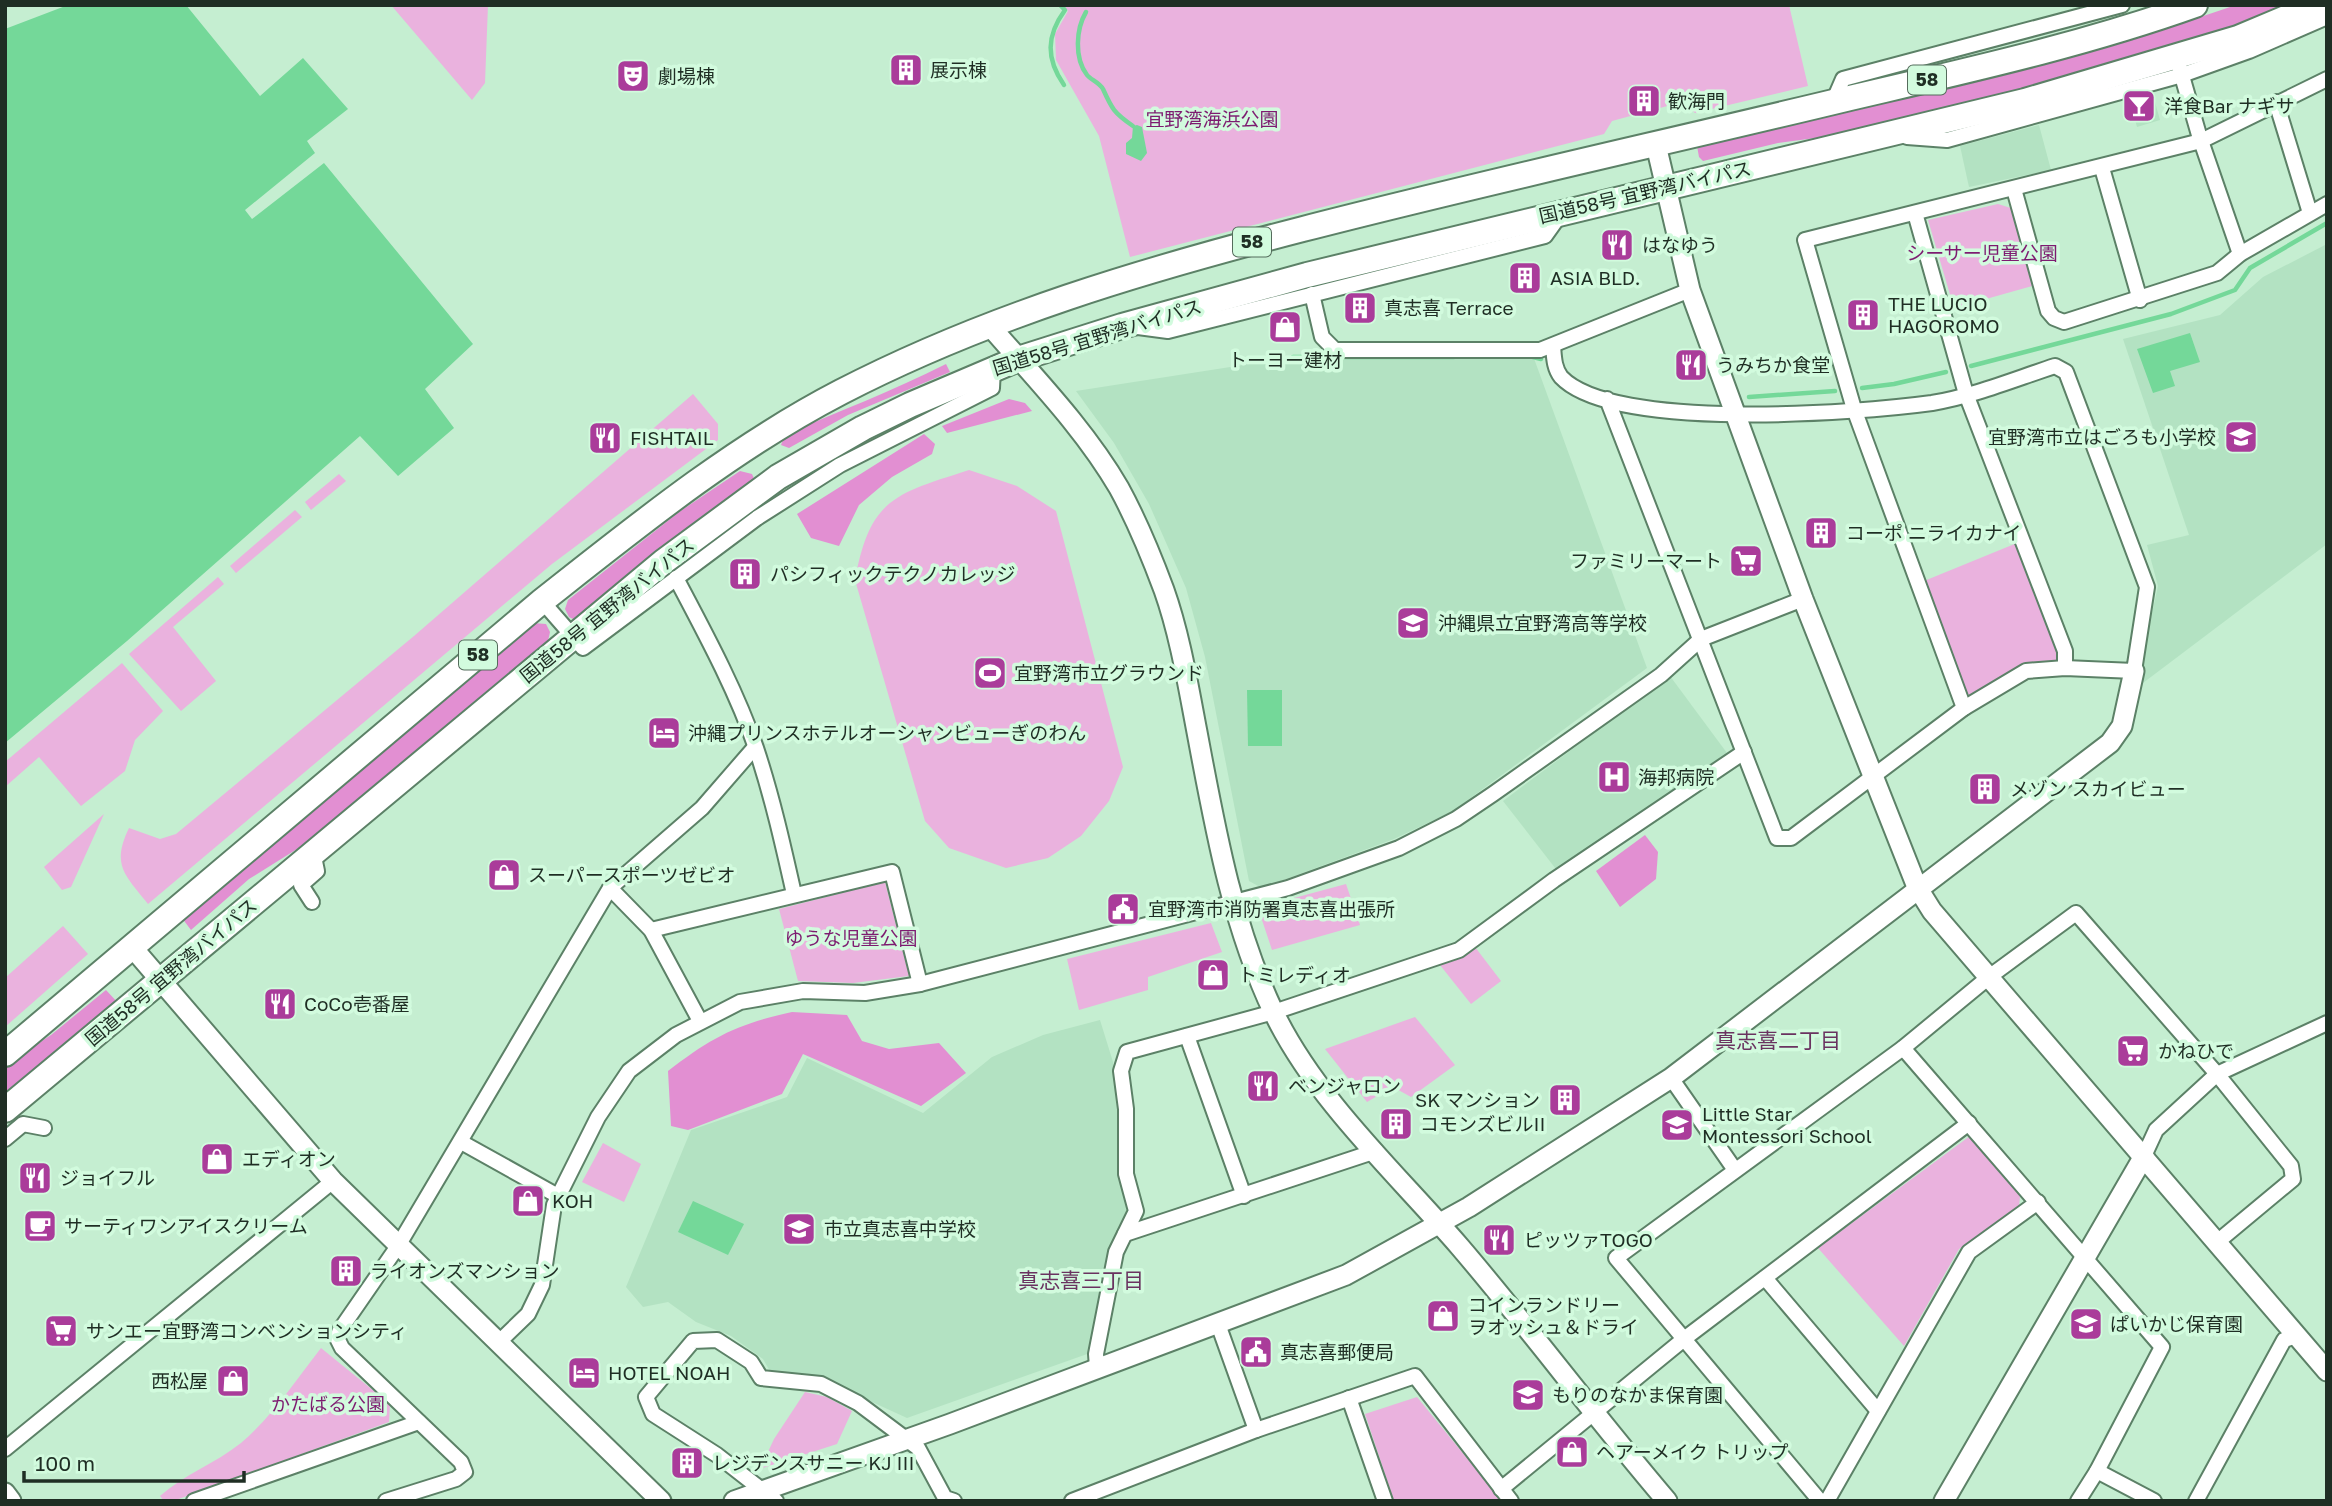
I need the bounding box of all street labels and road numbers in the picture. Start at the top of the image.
road number: 58 [1908,66,1946,94]
street label: 国道58号 宜野湾バイパス [1537,156,1753,227]
road number: 58 [1233,228,1271,256]
street label: 国道58号 宜野湾バイパス [990,294,1204,379]
street label: 国道58号 宜野湾バイパス [515,532,698,687]
road number: 58 [459,640,497,670]
street label: 国道58号 宜野湾バイパス [80,893,261,1050]

